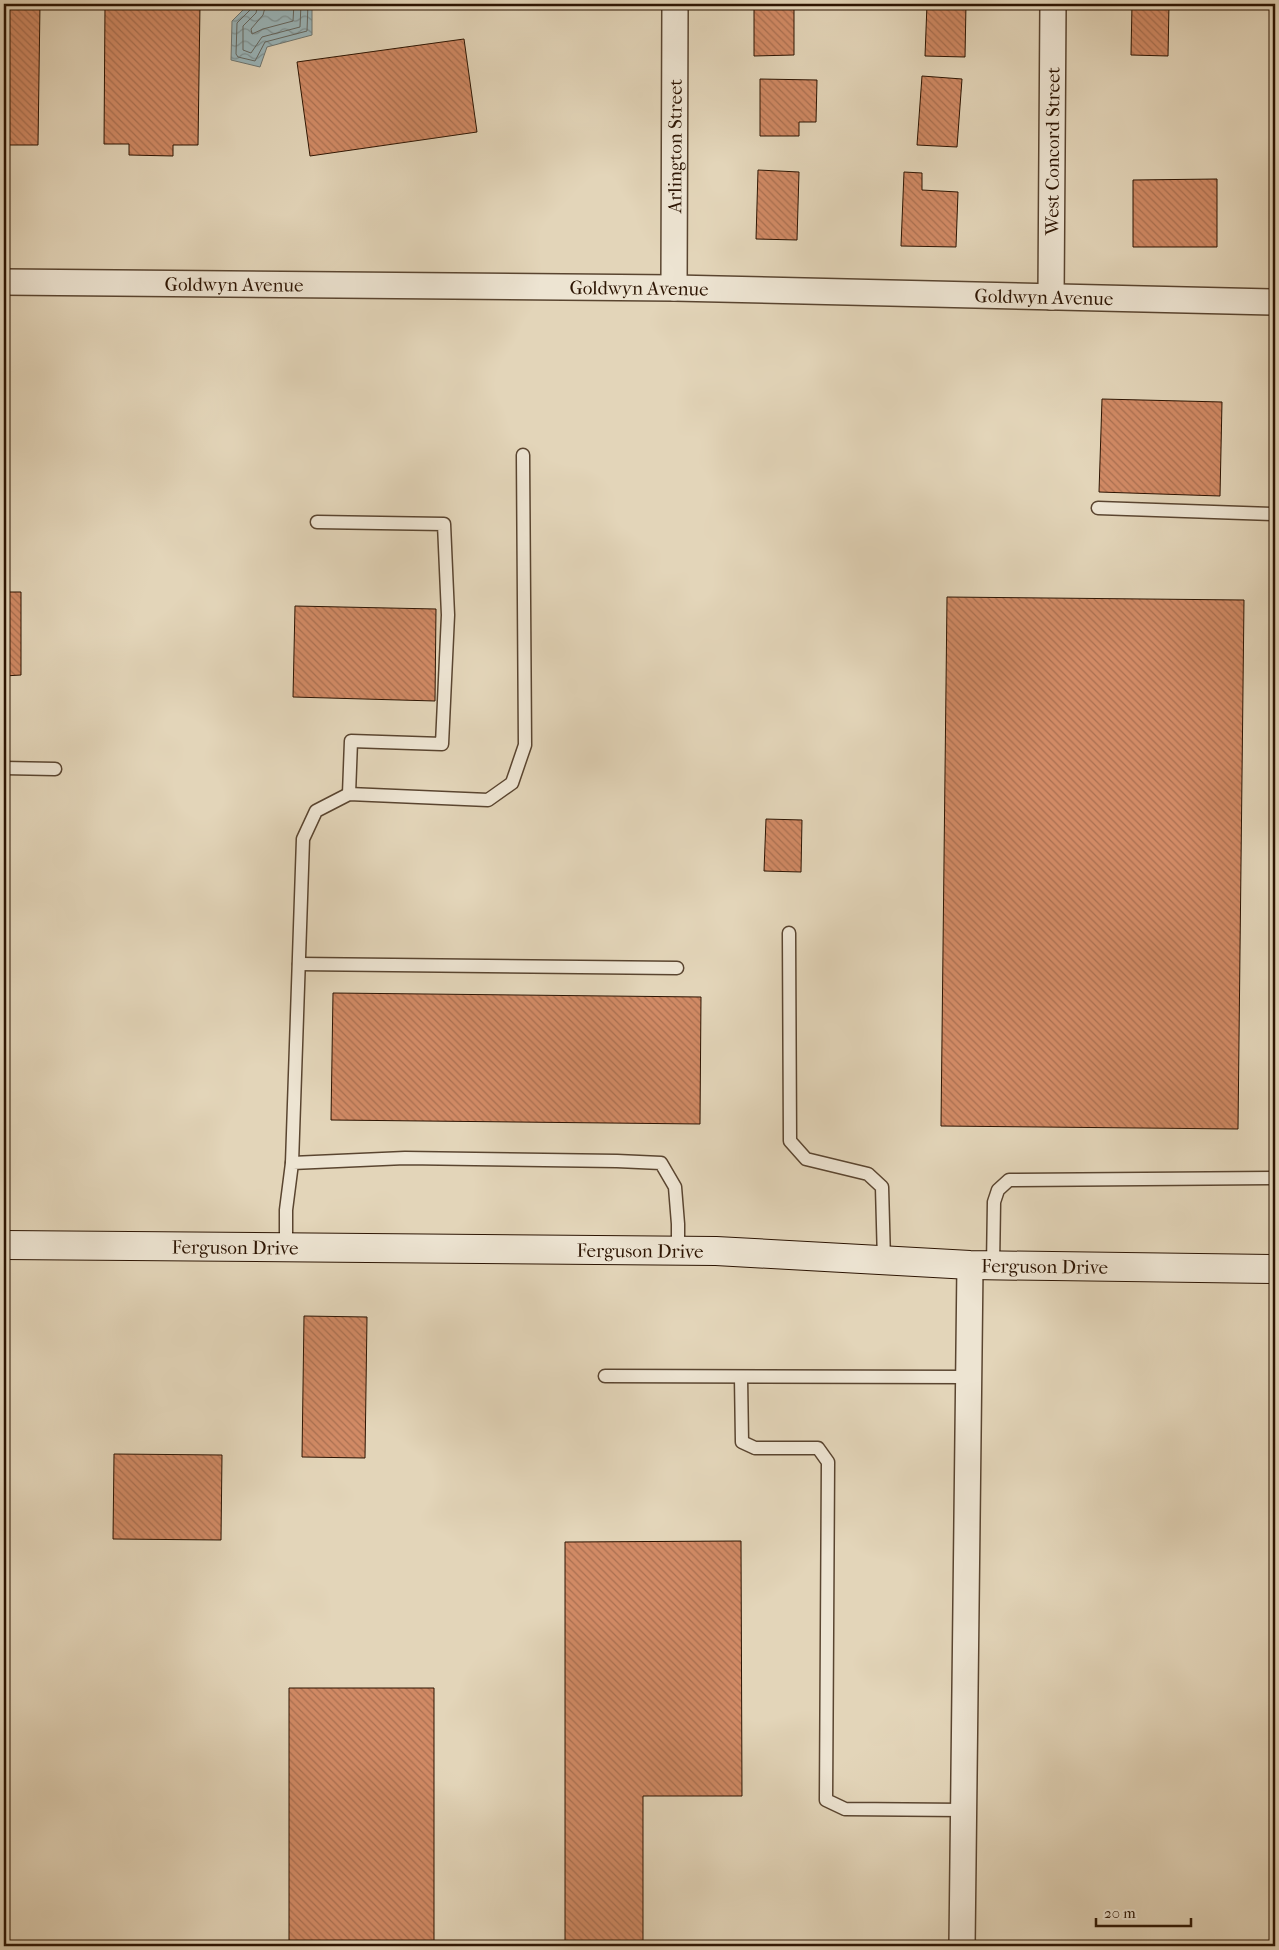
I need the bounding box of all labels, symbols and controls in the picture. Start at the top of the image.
street label: West Concord Street [1041,67,1065,236]
street label: Arlington Street [664,79,687,214]
street label: Goldwyn Avenue [164,273,304,297]
street label: Goldwyn Avenue [569,277,709,301]
street label: Goldwyn Avenue [974,285,1114,310]
street label: Ferguson Drive [171,1236,299,1259]
street label: Ferguson Drive [576,1240,704,1263]
street label: Ferguson Drive [981,1255,1108,1279]
scale bar [1096,1895,1192,1927]
text: 20 m [1104,1904,1136,1922]

